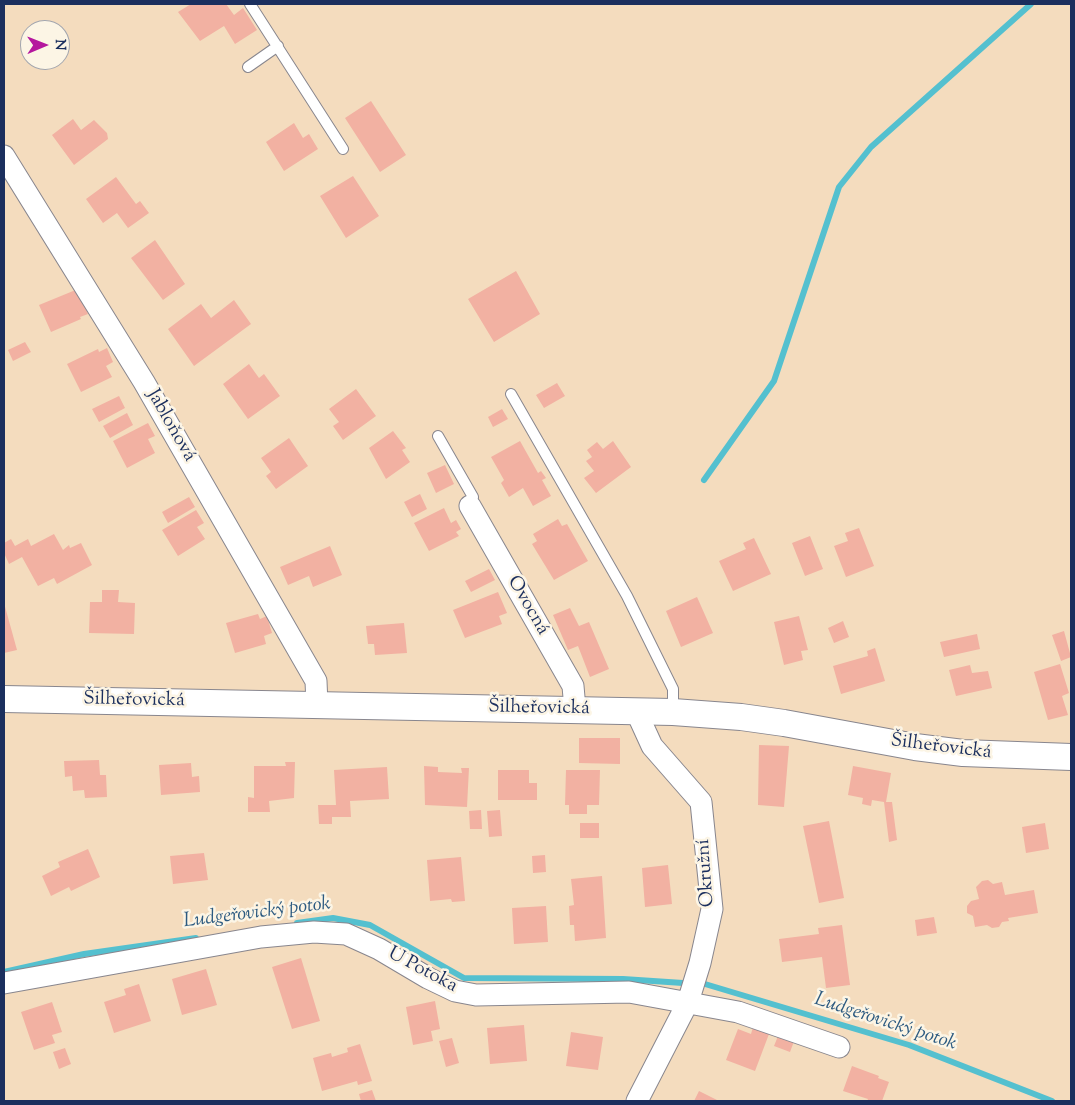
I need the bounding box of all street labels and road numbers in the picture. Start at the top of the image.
street label: Jabloňová [140,386,200,466]
street label: Ovocná [501,572,553,640]
street label: Šilheřovická [83,689,185,713]
street label: Šilheřovická [488,697,590,721]
street label: Šilheřovická [889,730,993,766]
street label: Okružní [693,838,721,908]
street label: U Potoka [383,943,461,999]

